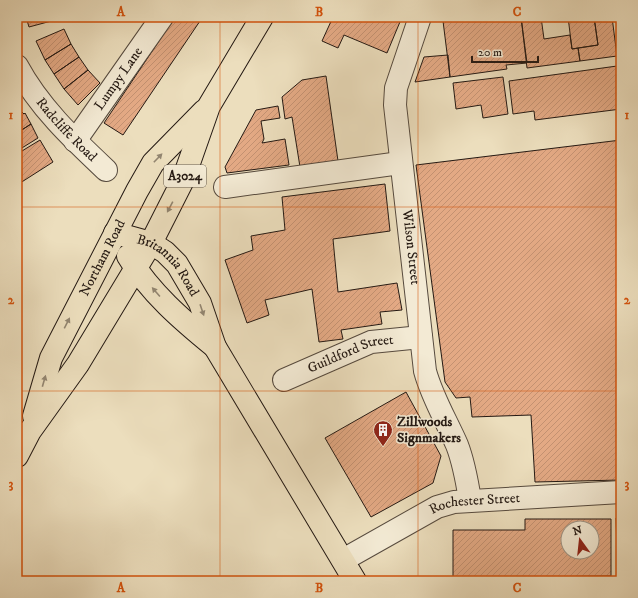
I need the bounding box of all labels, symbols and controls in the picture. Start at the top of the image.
text: A [116,4,126,20]
text: B [315,4,323,20]
text: C [513,4,522,20]
scale bar [472,38,538,64]
street label: Lumpy Lane [90,43,147,114]
text: 20 m [478,45,502,60]
street label: Radcliffe Road [32,94,101,166]
text: 1 [9,107,14,123]
text: 1 [625,107,630,123]
one-way arrow [153,153,163,163]
road number: A3024 [164,165,206,187]
one-way arrow [167,201,173,213]
street label: Wilson Street [398,208,424,286]
street label: Northam Road [75,217,130,299]
street label: Britannia Road [135,230,203,300]
one-way arrow [152,286,161,297]
text: 2 [8,292,15,308]
text: 2 [624,292,631,308]
one-way arrow [199,304,205,316]
one-way arrow [64,317,71,329]
street label: Guildford Street [305,331,395,378]
one-way arrow [41,375,47,387]
place label: Zillwoods Signmakers [397,413,461,447]
building icon: Zillwoods Signmakers [372,419,394,447]
text: 3 [9,476,14,492]
text: 3 [625,476,630,492]
street label: Rochester Street [426,489,521,519]
north arrow [560,520,600,560]
text: N [571,523,584,539]
text: A [116,580,126,596]
text: B [315,580,323,596]
text: C [513,580,522,596]

